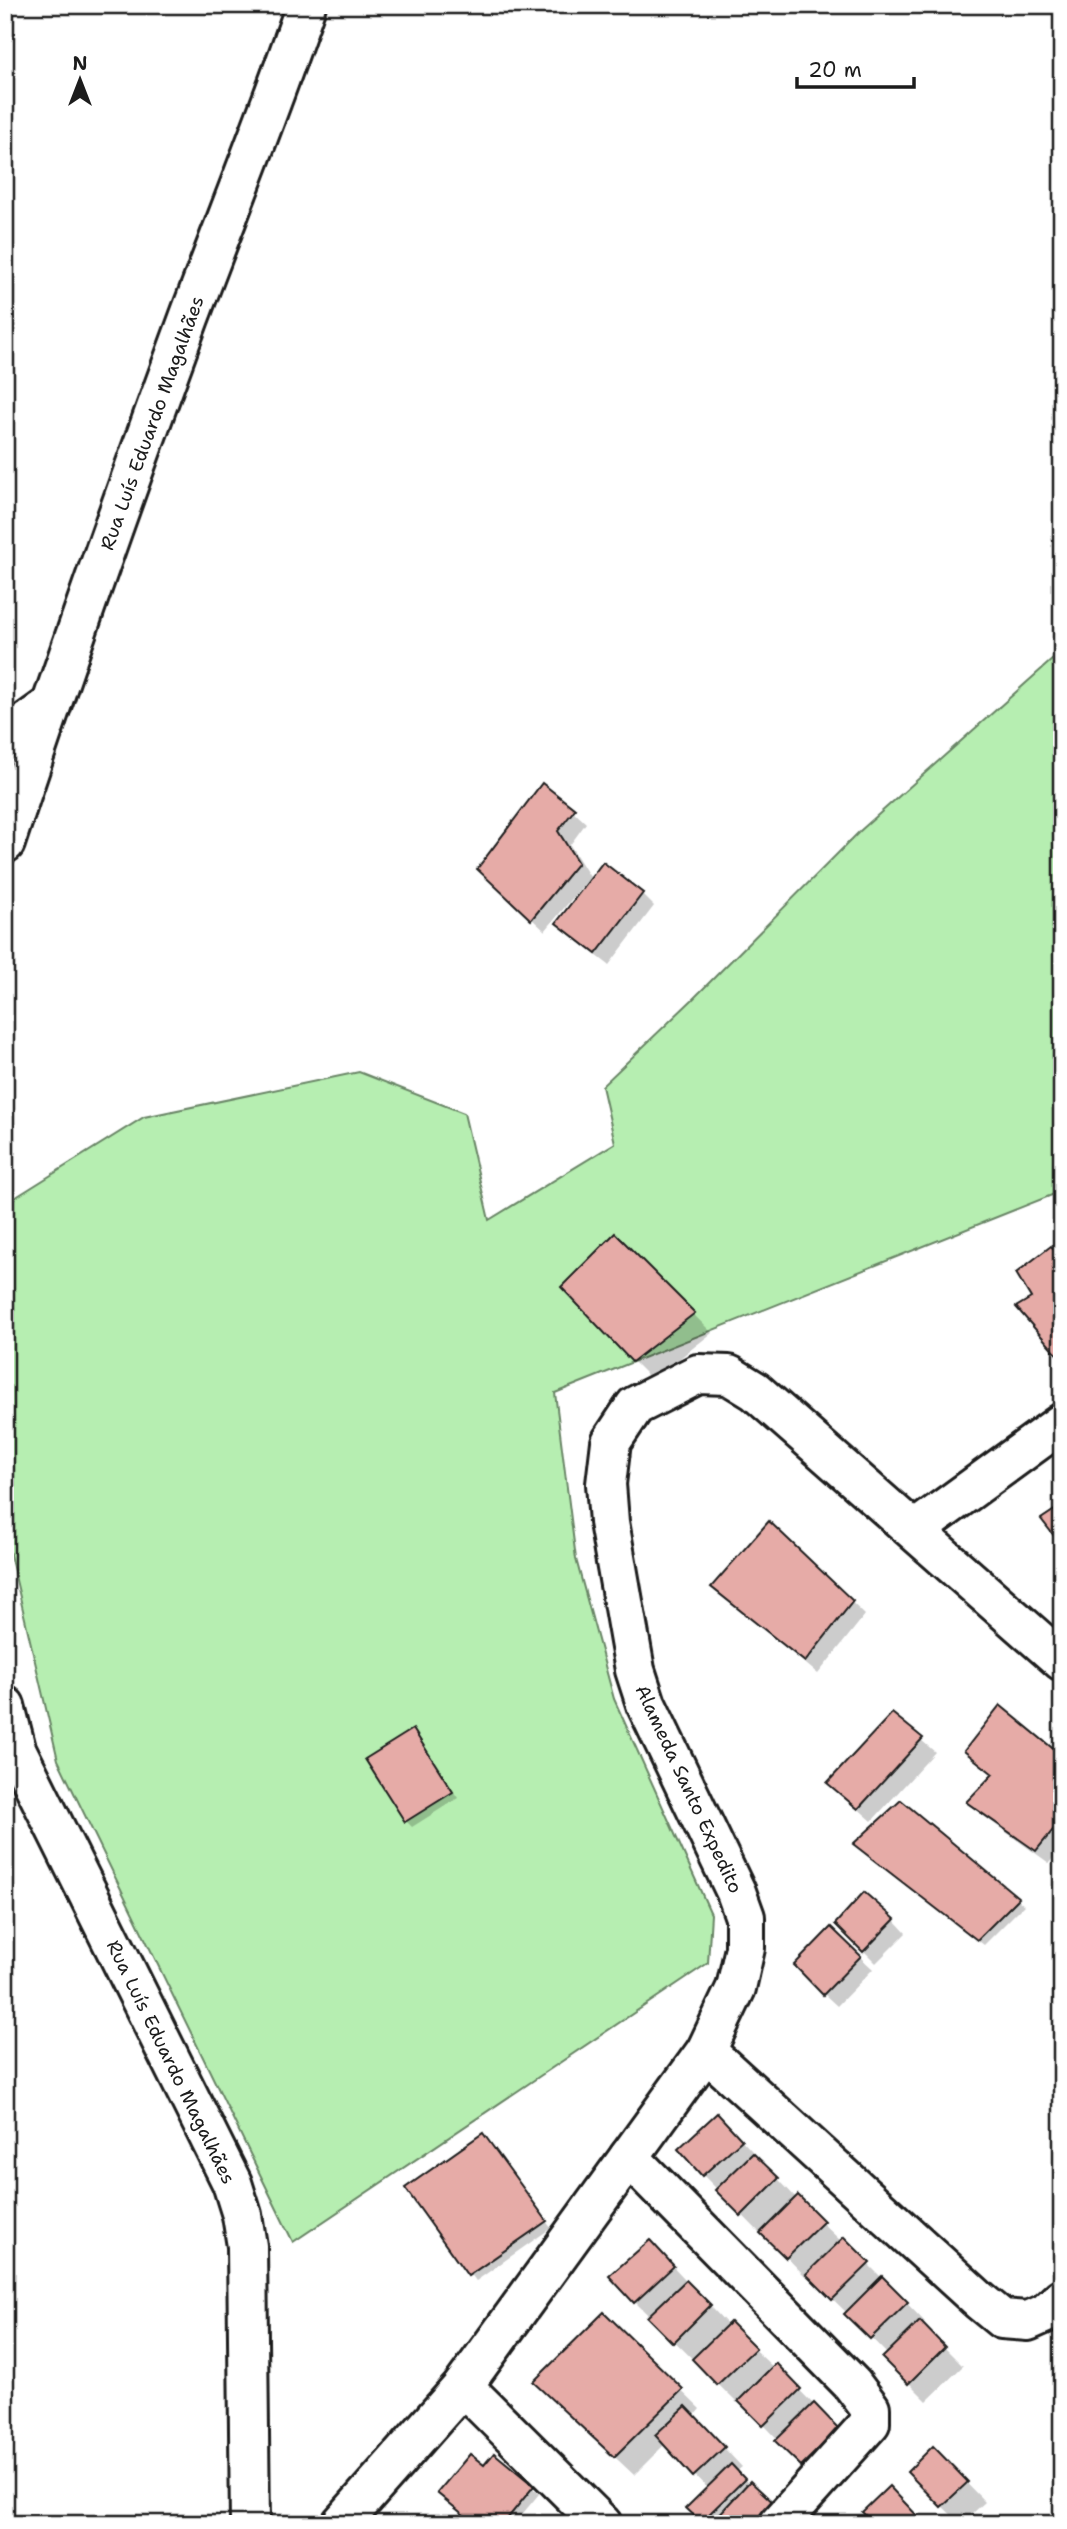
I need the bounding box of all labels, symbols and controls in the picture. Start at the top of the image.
north arrow [46,46,116,116]
scale bar [797,46,915,90]
text: N [72,51,88,76]
text: 20 m [808,56,862,84]
street label: Rua Luís Eduardo Magalhães [94,293,210,553]
street label: Alameda Santo Expedito [630,1681,748,1897]
street label: Rua Luís Eduardo Magalhães [101,1936,241,2188]

